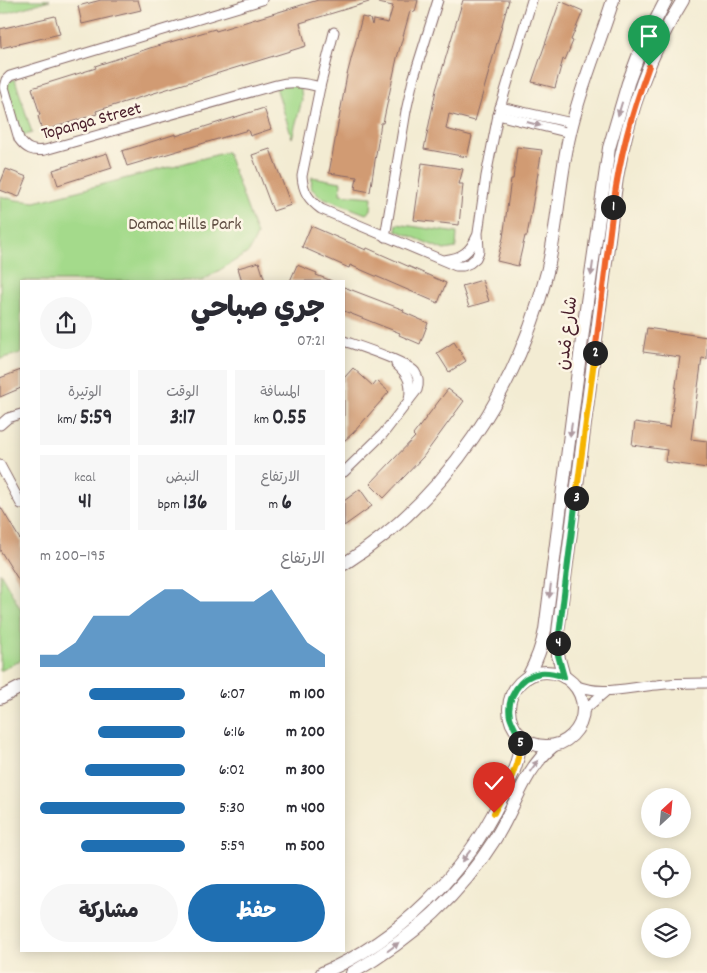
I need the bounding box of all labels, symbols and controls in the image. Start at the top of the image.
pin [628,15,670,66]
icon: arrive [635,22,663,50]
street label: Topanga Street [39,97,145,148]
one-way arrow [615,102,623,117]
one-way arrow [526,121,541,129]
pin: 1 [600,194,626,220]
text: 1 [612,197,615,217]
park label: Damac Hills Park [128,213,242,238]
one-way arrow [588,261,596,277]
text: جري صباحي [191,291,325,331]
street label: شارع مُدن [552,295,585,372]
button: share [40,297,92,349]
text: 07:21 [297,330,325,353]
pin: 2 [582,340,608,366]
text: 2 [592,343,599,363]
text: الوتيرة [68,383,102,403]
text: الوقت [166,383,199,403]
text: المسافة [260,383,300,403]
text: 5:59 [80,404,112,434]
text: 3:17 [170,404,195,434]
text: 0.55 [272,404,307,434]
text: /km [57,410,80,430]
text: km [254,410,272,430]
one-way arrow [567,422,575,438]
text: kcal [74,468,95,488]
text: النبض [166,468,199,488]
text: الارتفاع [261,468,300,488]
pin: 3 [564,486,588,510]
text: 41 [78,488,92,518]
text: 3 [573,488,580,508]
text: 136 [183,489,207,519]
text: 6 [281,489,292,519]
text: bpm [158,495,183,515]
text: m [269,495,281,515]
text: 195–200 m [40,545,105,568]
text: الارتفاع [280,548,325,571]
one-way arrow [546,583,554,599]
pin: 4 [546,630,570,656]
text: 4 [556,633,561,653]
text: 6:07 [220,683,245,706]
text: 100 m [289,683,325,706]
text: 6:16 [223,721,245,744]
text: 200 m [286,721,325,744]
pin: 5 [508,730,532,756]
text: 5 [517,733,524,753]
text: 6:02 [219,759,245,782]
text: 300 m [286,759,325,782]
one-way arrow [529,759,539,773]
pin [473,762,515,813]
icon: check [480,769,508,797]
north arrow [641,788,691,838]
map controls [641,788,691,958]
text: 5:30 [219,797,245,820]
text: 400 m [286,797,325,820]
text: 5:59 [220,835,245,858]
text: 500 m [285,835,325,858]
button: locate [641,848,691,898]
one-way arrow [460,849,471,862]
button: مشاركة [40,884,178,942]
button: حفظ [188,884,325,942]
button: layers [641,908,691,958]
one-way arrow [386,942,400,952]

